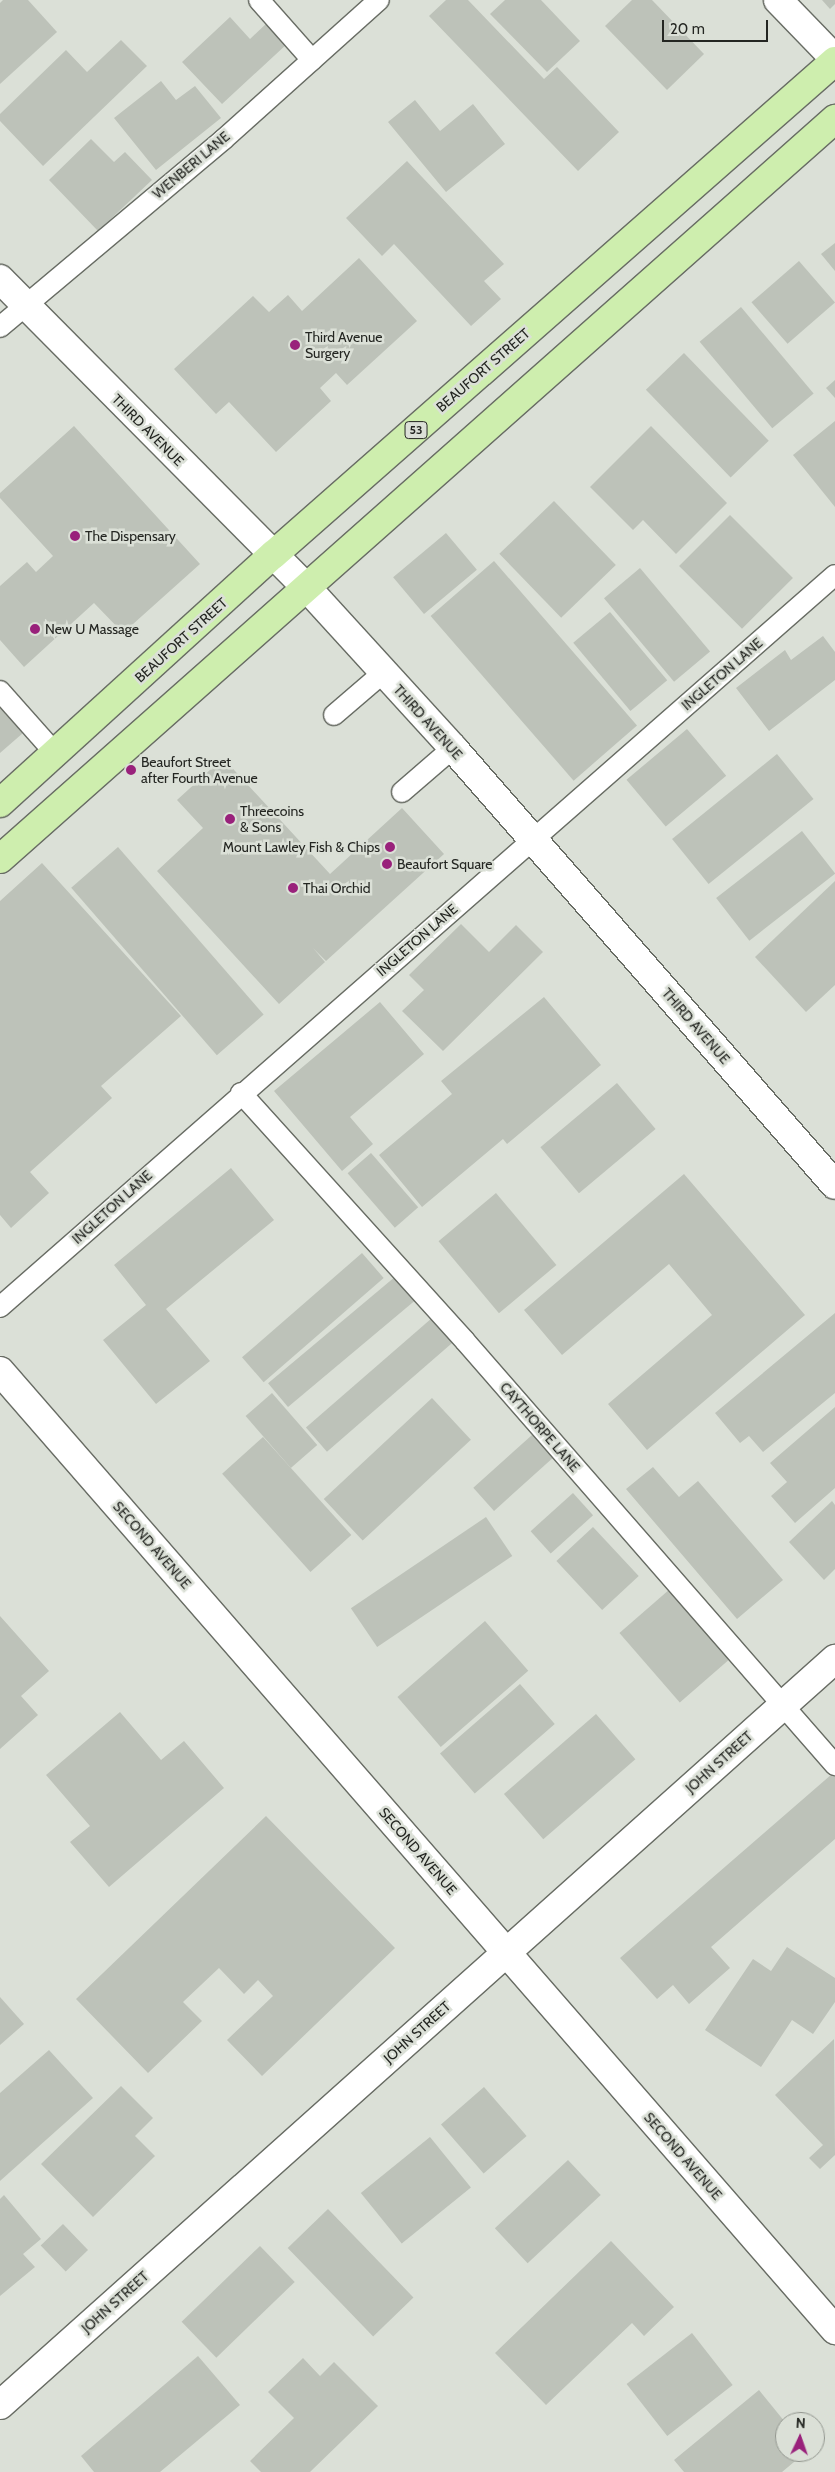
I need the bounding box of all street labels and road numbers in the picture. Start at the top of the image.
street label: WENBERI LANE [149,128,233,202]
street label: BEAUFORT STREET [433,325,533,415]
street label: THIRD AVENUE [109,391,187,469]
road number: 53 [404,420,428,440]
street label: BEAUFORT STREET [131,594,231,686]
street label: INGLETON LANE [678,634,766,714]
street label: THIRD AVENUE [390,681,466,763]
street label: INGLETON LANE [373,900,461,980]
street label: THIRD AVENUE [659,985,733,1067]
street label: INGLETON LANE [69,1167,155,1247]
street label: CAYTHORPE LANE [497,1379,583,1475]
street label: SECOND AVENUE [110,1498,194,1592]
street label: JOHN STREET [682,1728,756,1796]
street label: SECOND AVENUE [376,1804,460,1898]
street label: JOHN STREET [380,1998,454,2066]
street label: SECOND AVENUE [641,2109,725,2203]
street label: JOHN STREET [78,2268,152,2336]

